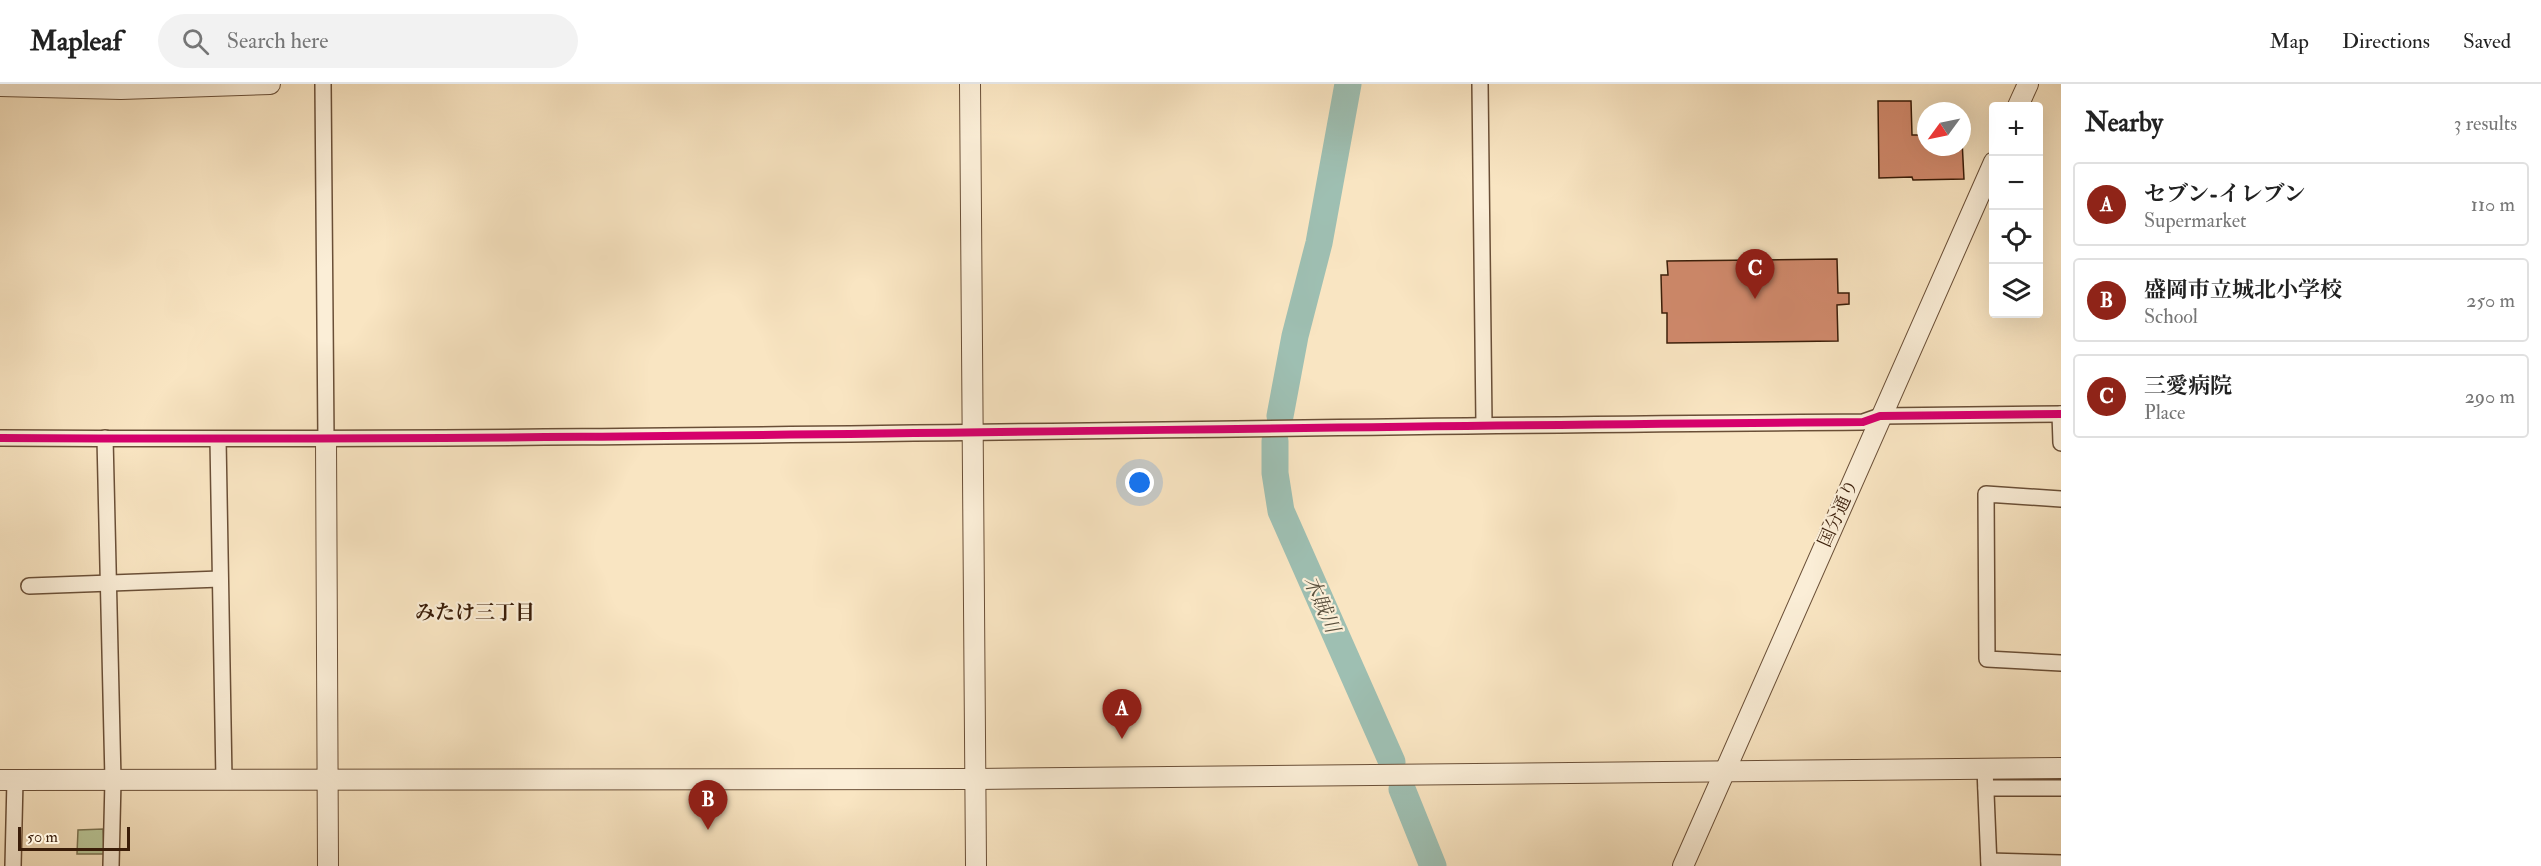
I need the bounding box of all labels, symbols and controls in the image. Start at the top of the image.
search box [158,14,578,68]
text: Mapleaf [30,24,122,59]
icon: search [179,25,212,58]
text: Search here [227,27,328,55]
text: Map [2269,28,2309,55]
text: Directions [2342,28,2430,55]
text: Saved [2463,28,2511,55]
north arrow [1917,102,1971,156]
map controls [1989,102,2043,318]
button: + [1989,102,2043,156]
text: Nearby [2085,107,2163,139]
text: 3 results [2454,111,2517,136]
button: − [1989,156,2043,210]
text: セブン-イレブン [2144,180,2306,208]
text: A [2100,192,2113,217]
text: 110 m [2471,192,2515,217]
text: Supermarket [2144,208,2247,233]
button: locate [1989,210,2043,264]
pin: C [1736,250,1774,299]
button: layers [1989,264,2043,318]
text: 盛岡市立城北小学校 [2144,276,2342,304]
text: B [2100,288,2113,313]
text: 250 m [2466,288,2515,313]
text: School [2144,304,2198,329]
text: 三愛病院 [2144,372,2232,400]
text: C [2099,384,2114,409]
text: 290 m [2465,384,2515,409]
text: Place [2144,400,2185,425]
your location [1125,468,1154,497]
street label: 国分通り [1813,476,1864,551]
water label: 木賊川 [1298,572,1346,639]
district label: みたけ三丁目 [415,600,535,625]
pin: A [1102,690,1142,739]
pin: B [688,780,728,830]
scale bar [18,824,130,852]
text: 50 m [27,827,58,847]

